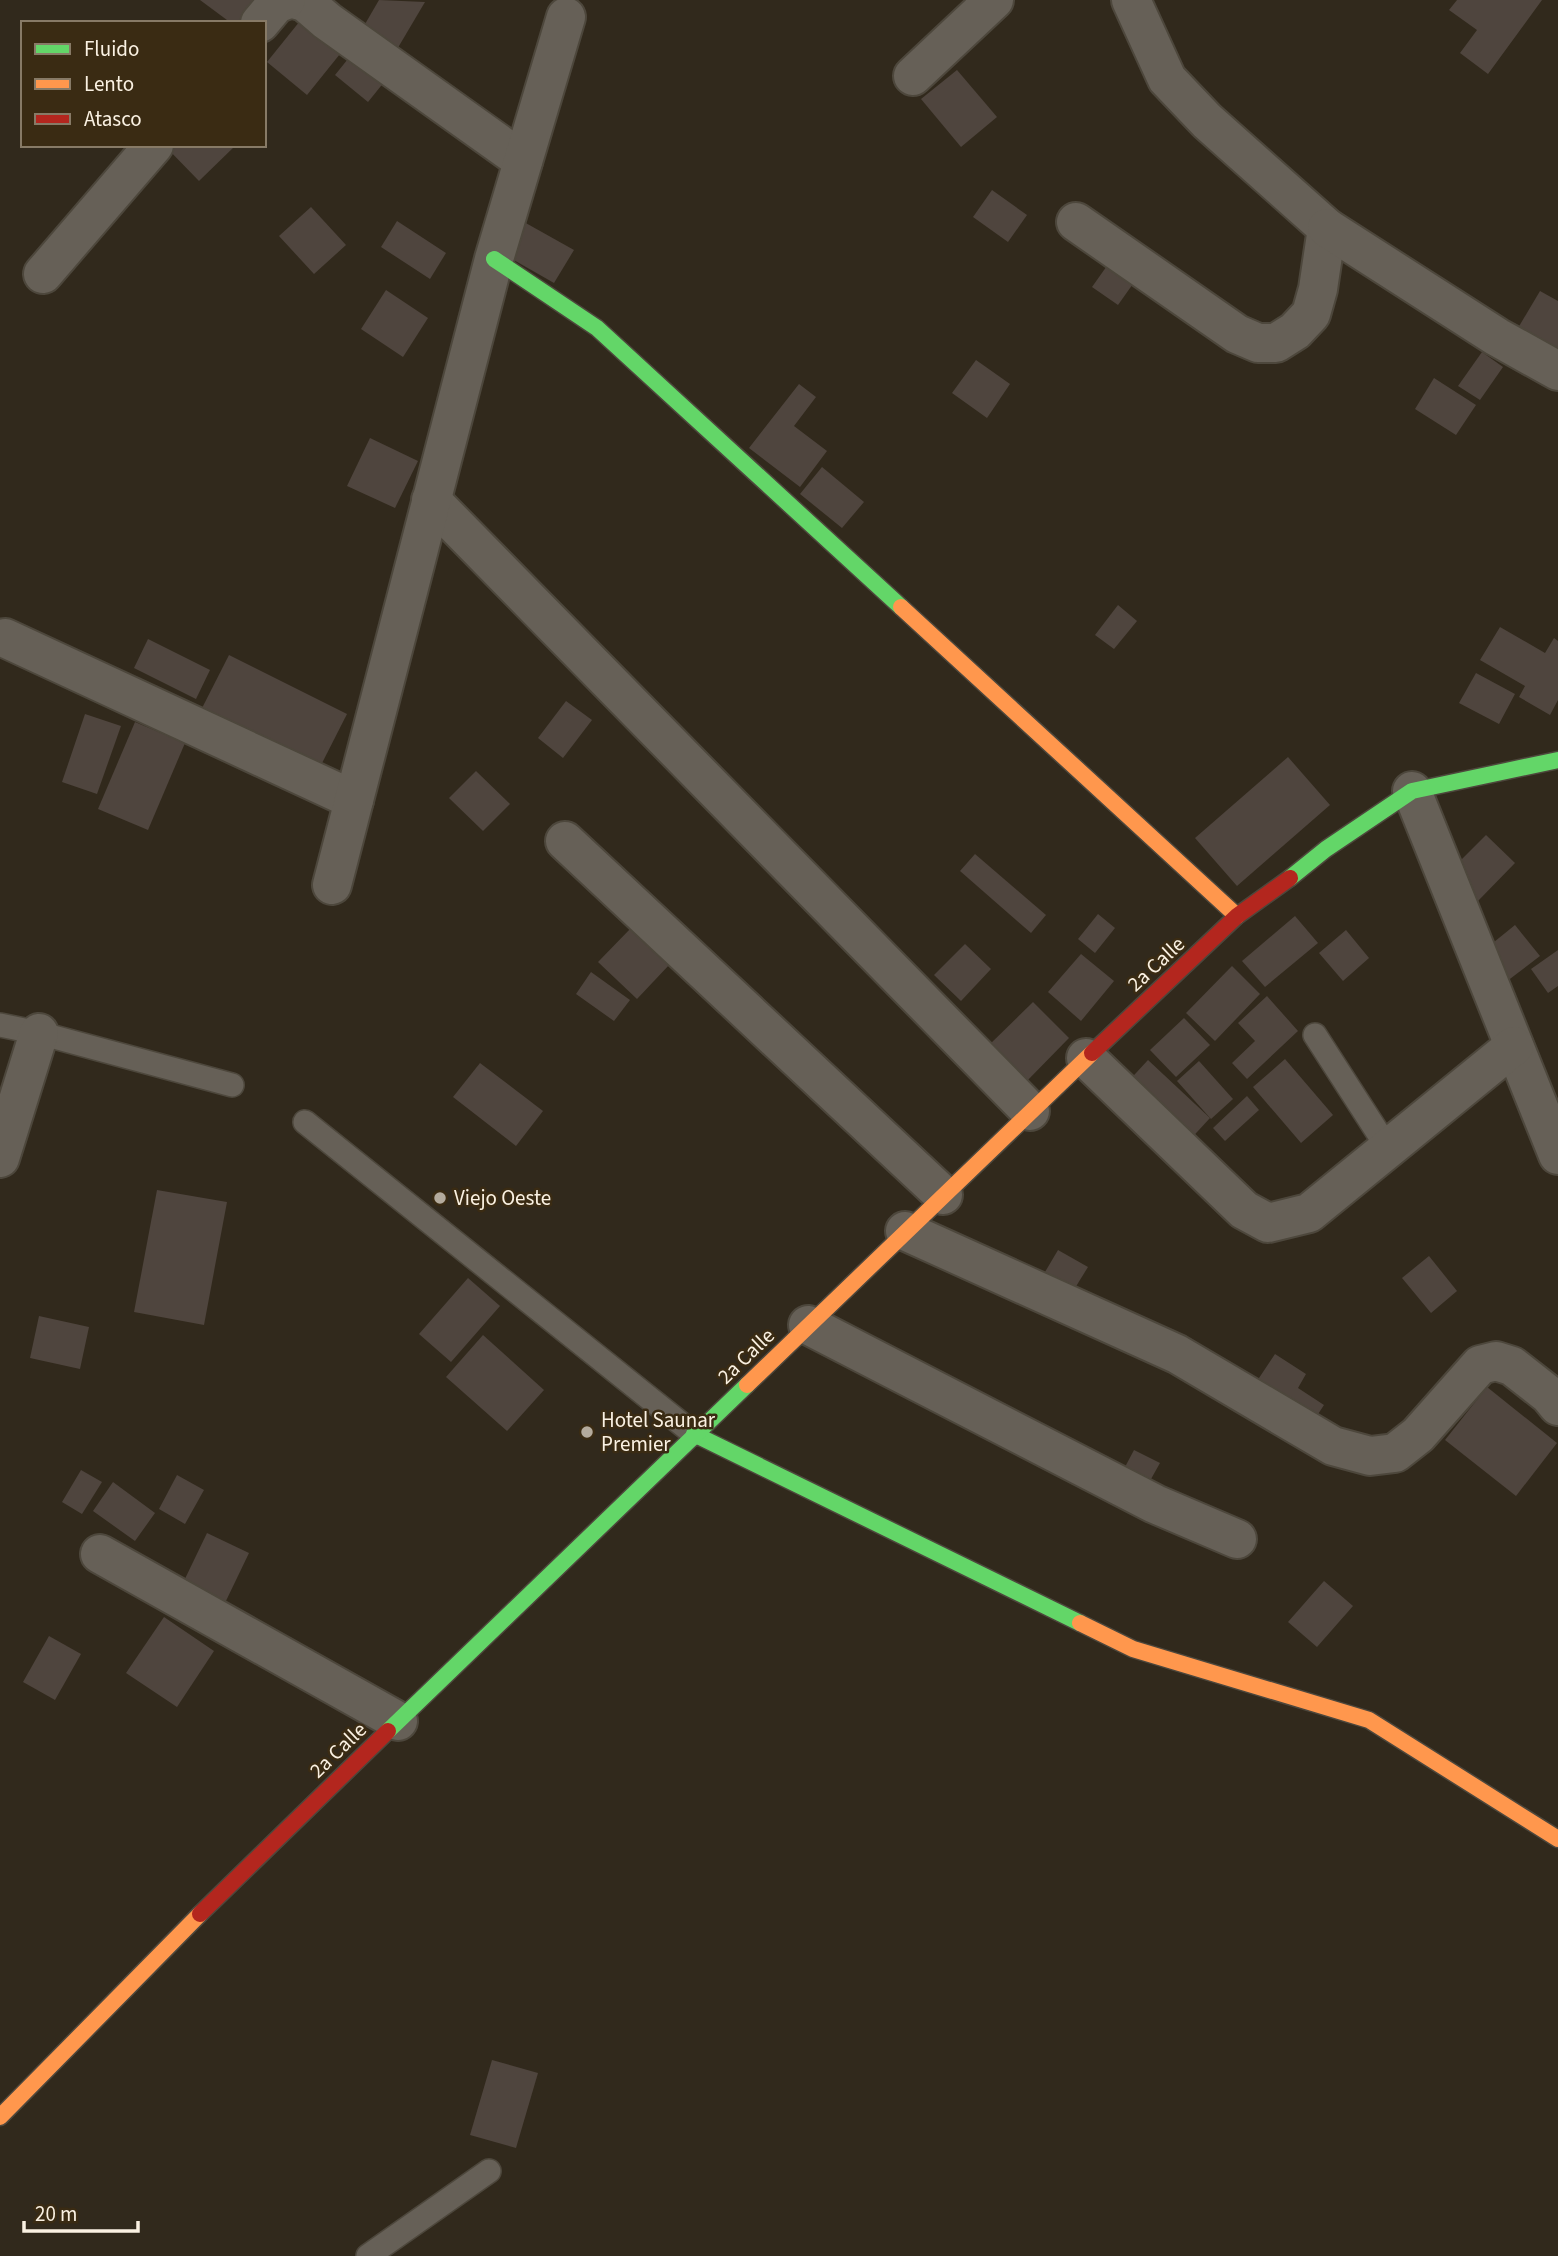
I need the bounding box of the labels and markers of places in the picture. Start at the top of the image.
place label: Viejo Oeste [454,1183,551,1213]
marker: Viejo Oeste [432,1190,448,1206]
place label: Hotel Saunar Premier [601,1405,716,1459]
marker: Hotel Saunar Premier [579,1424,595,1440]

